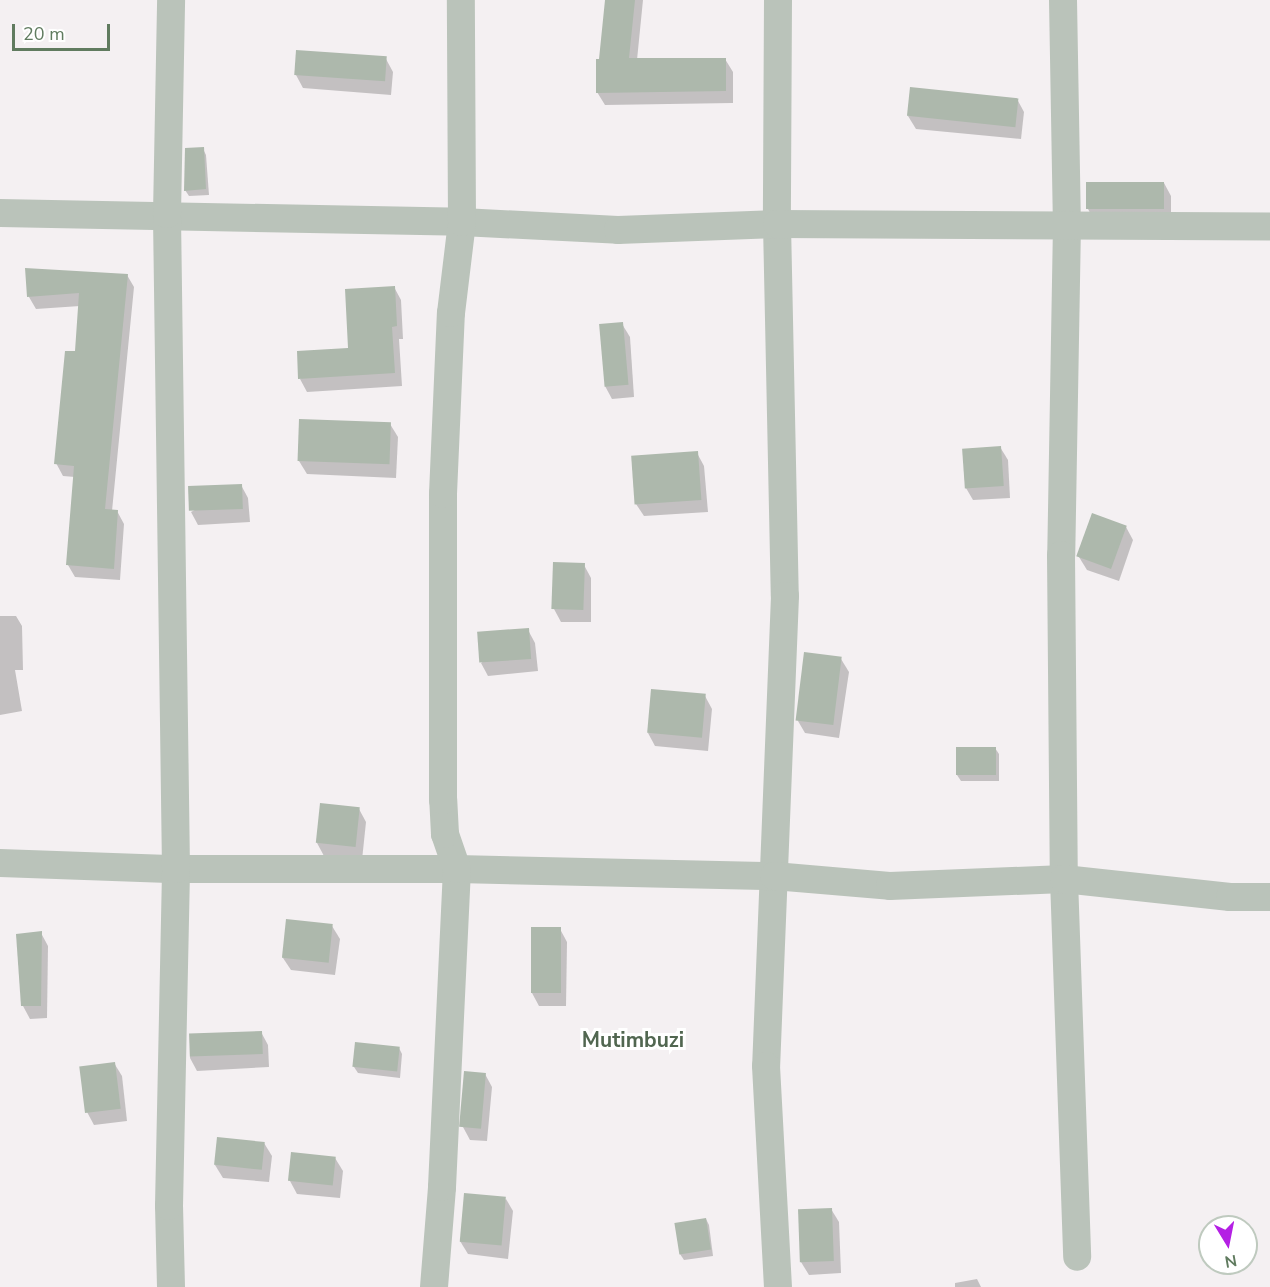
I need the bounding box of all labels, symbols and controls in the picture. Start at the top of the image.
scale bar [15,12,112,50]
text: 20 m [23,22,65,46]
district label: Mutimbuzi [582,1027,684,1053]
north arrow [1198,1215,1258,1275]
text: N [1223,1249,1239,1273]

